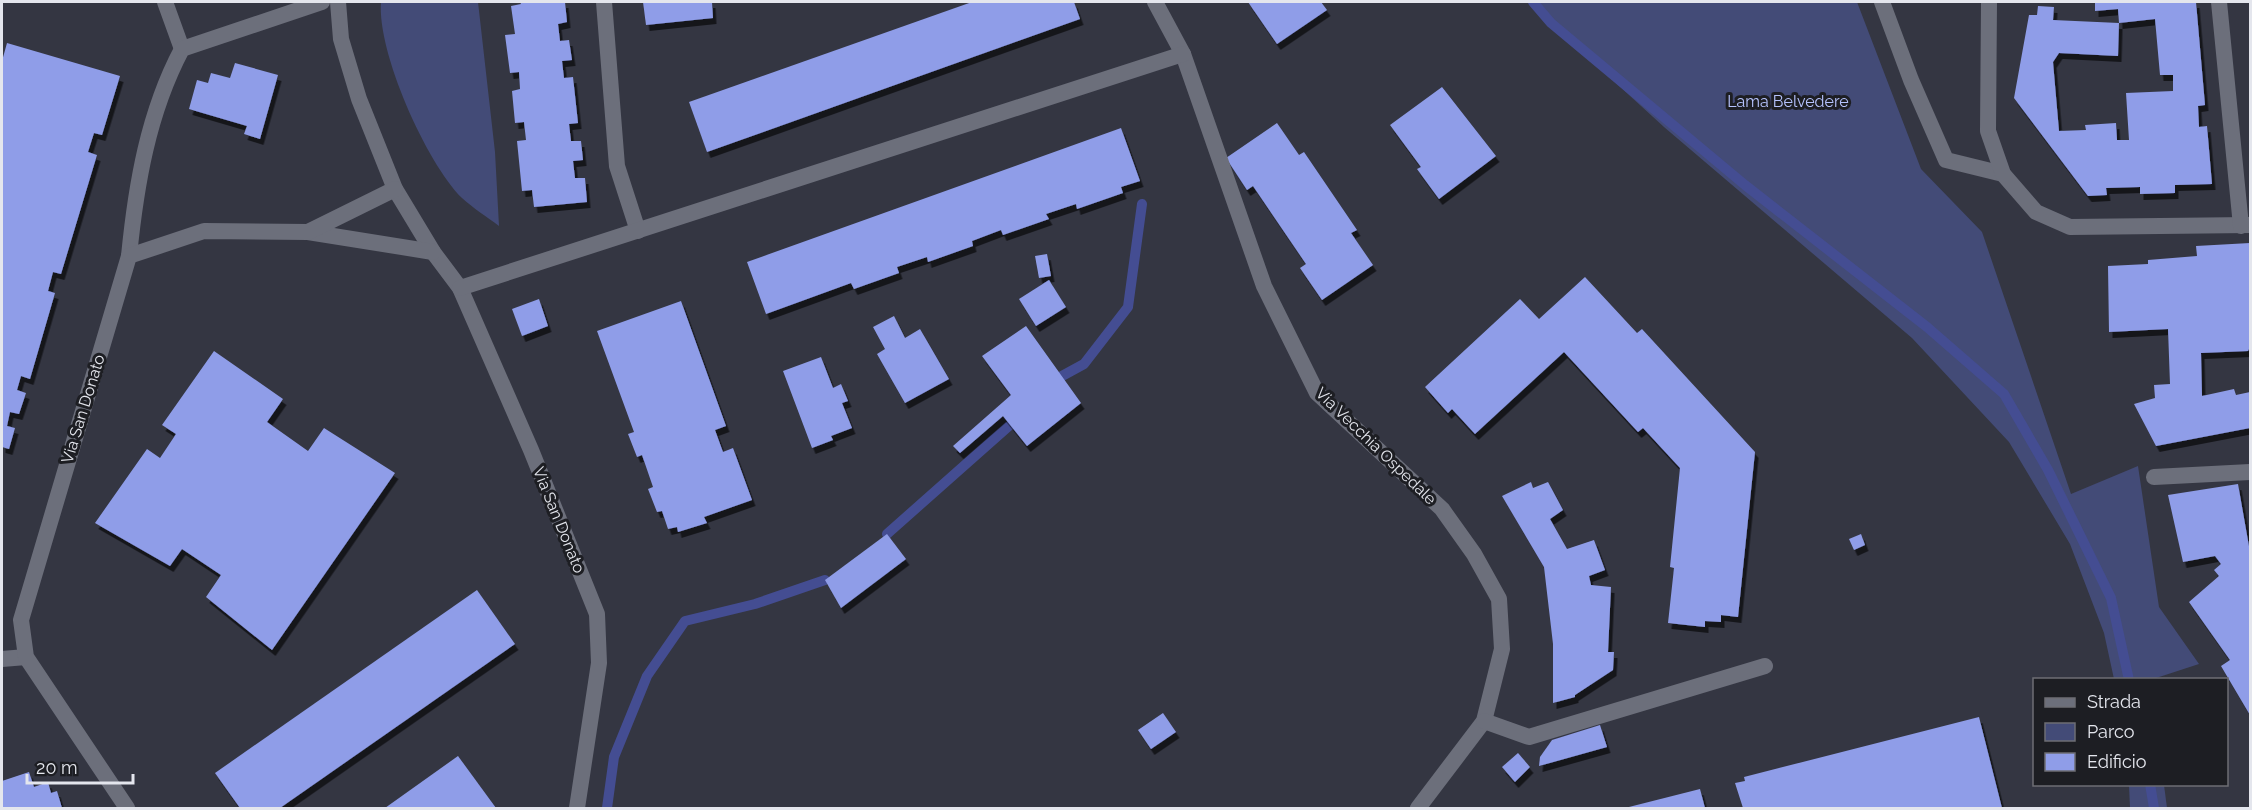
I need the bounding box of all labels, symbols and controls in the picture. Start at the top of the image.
park label: Lama Belvedere [1727,92,1849,111]
street label: Via San Donato [57,352,109,466]
street label: Via Vecchia Ospedale [1312,383,1440,509]
street label: Via San Donato [529,464,589,576]
legend [2033,678,2228,786]
text: Strada [2087,691,2141,712]
text: Parco [2087,721,2135,742]
scale bar [27,747,134,785]
text: Edificio [2087,751,2147,772]
text: 20 m [36,757,78,778]

